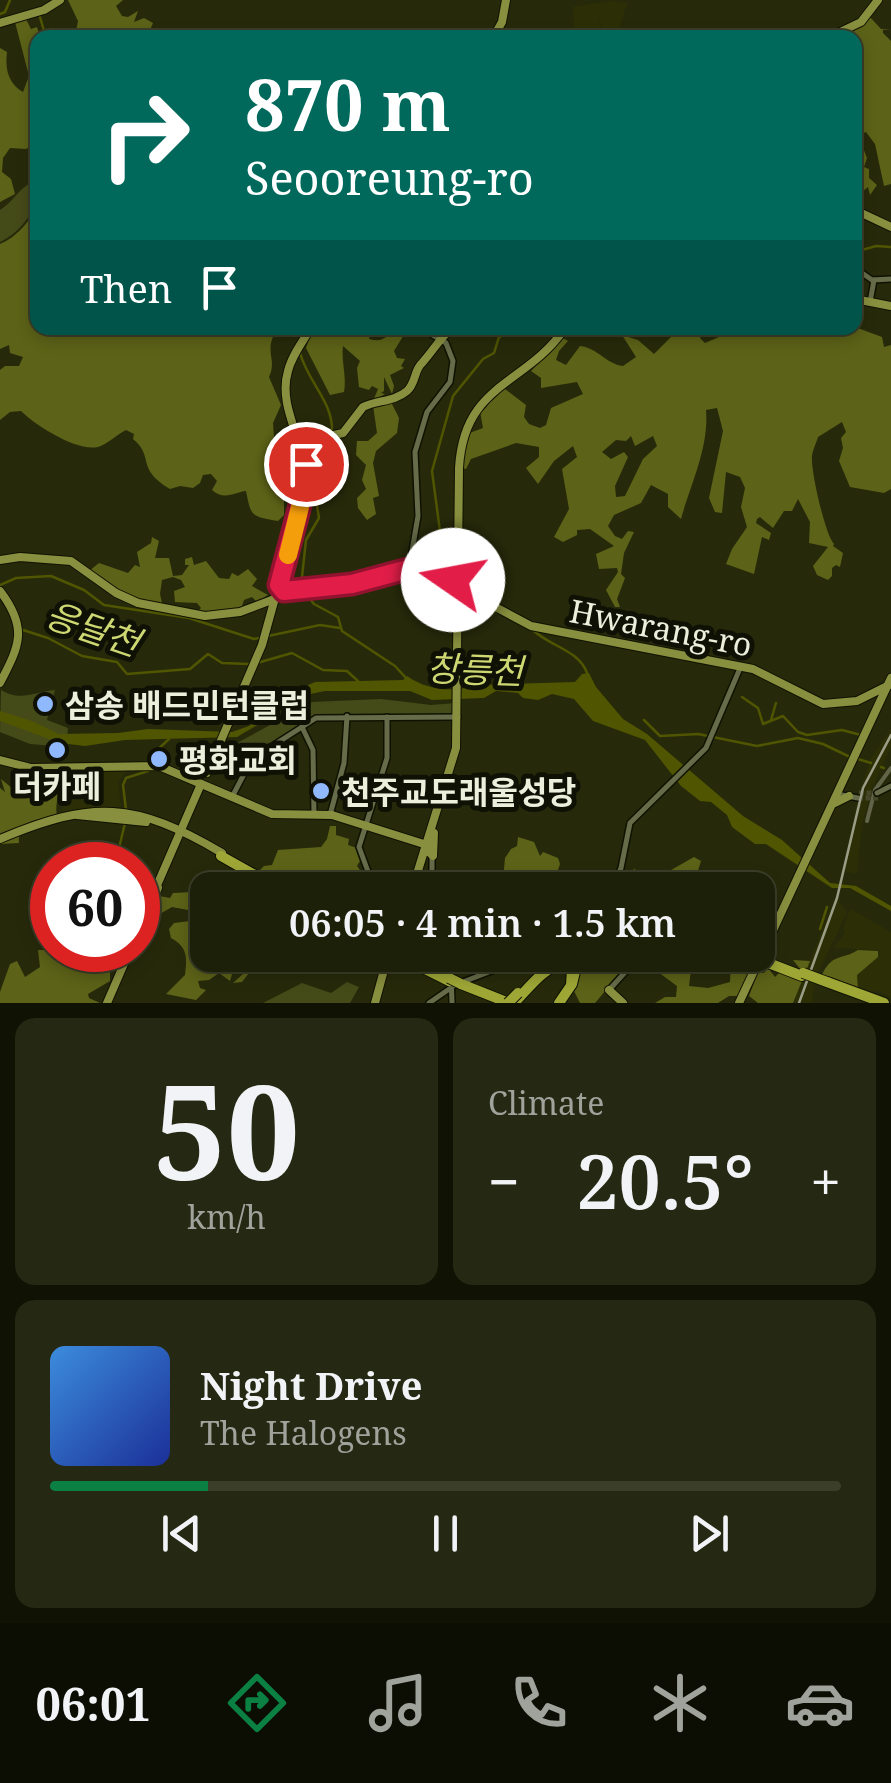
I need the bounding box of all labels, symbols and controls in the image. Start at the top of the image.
text: 870 m [245,56,451,152]
icon: right [80,70,210,200]
text: Seooreung-ro [245,147,534,208]
icon: arrive [192,260,247,315]
text: Then [80,262,172,314]
pin [264,422,349,507]
icon: arrive [279,437,334,492]
position arrow [401,528,505,632]
street label: Hwarang-ro [566,588,756,666]
water label: 응달천 [40,590,150,667]
water label: 창릉천 [426,644,528,694]
place label: 삼송 배드민턴클럽 [65,683,309,726]
marker: 삼송 배드민턴클럽 [34,693,56,715]
place label: 평화교회 [179,738,297,781]
marker: 더카페 [46,739,68,761]
marker: 평화교회 [148,748,170,770]
place label: 더카페 [13,764,101,807]
place label: 천주교도래울성당 [341,770,577,813]
marker: 천주교도래울성당 [310,780,332,802]
speed limit sign: 60 [30,842,160,972]
text: 06:05 · 4 min · 1.5 km [289,896,676,948]
text: 50 [153,1041,300,1218]
text: Climate [488,1081,604,1124]
text: 20.5° [576,1129,754,1231]
text: − [488,1143,520,1218]
text: + [810,1143,841,1218]
text: km/h [187,1195,266,1238]
text: Night Drive [200,1359,422,1411]
text: The Halogens [200,1411,407,1454]
icon: previous [154,1506,209,1561]
icon: pause [418,1506,473,1561]
icon: next [682,1506,737,1561]
icon: directions [222,1668,292,1738]
icon: music [363,1668,433,1738]
icon: phone [504,1668,574,1738]
icon: climate [645,1668,715,1738]
icon: car [785,1668,855,1738]
text: 06:01 [35,1673,151,1734]

